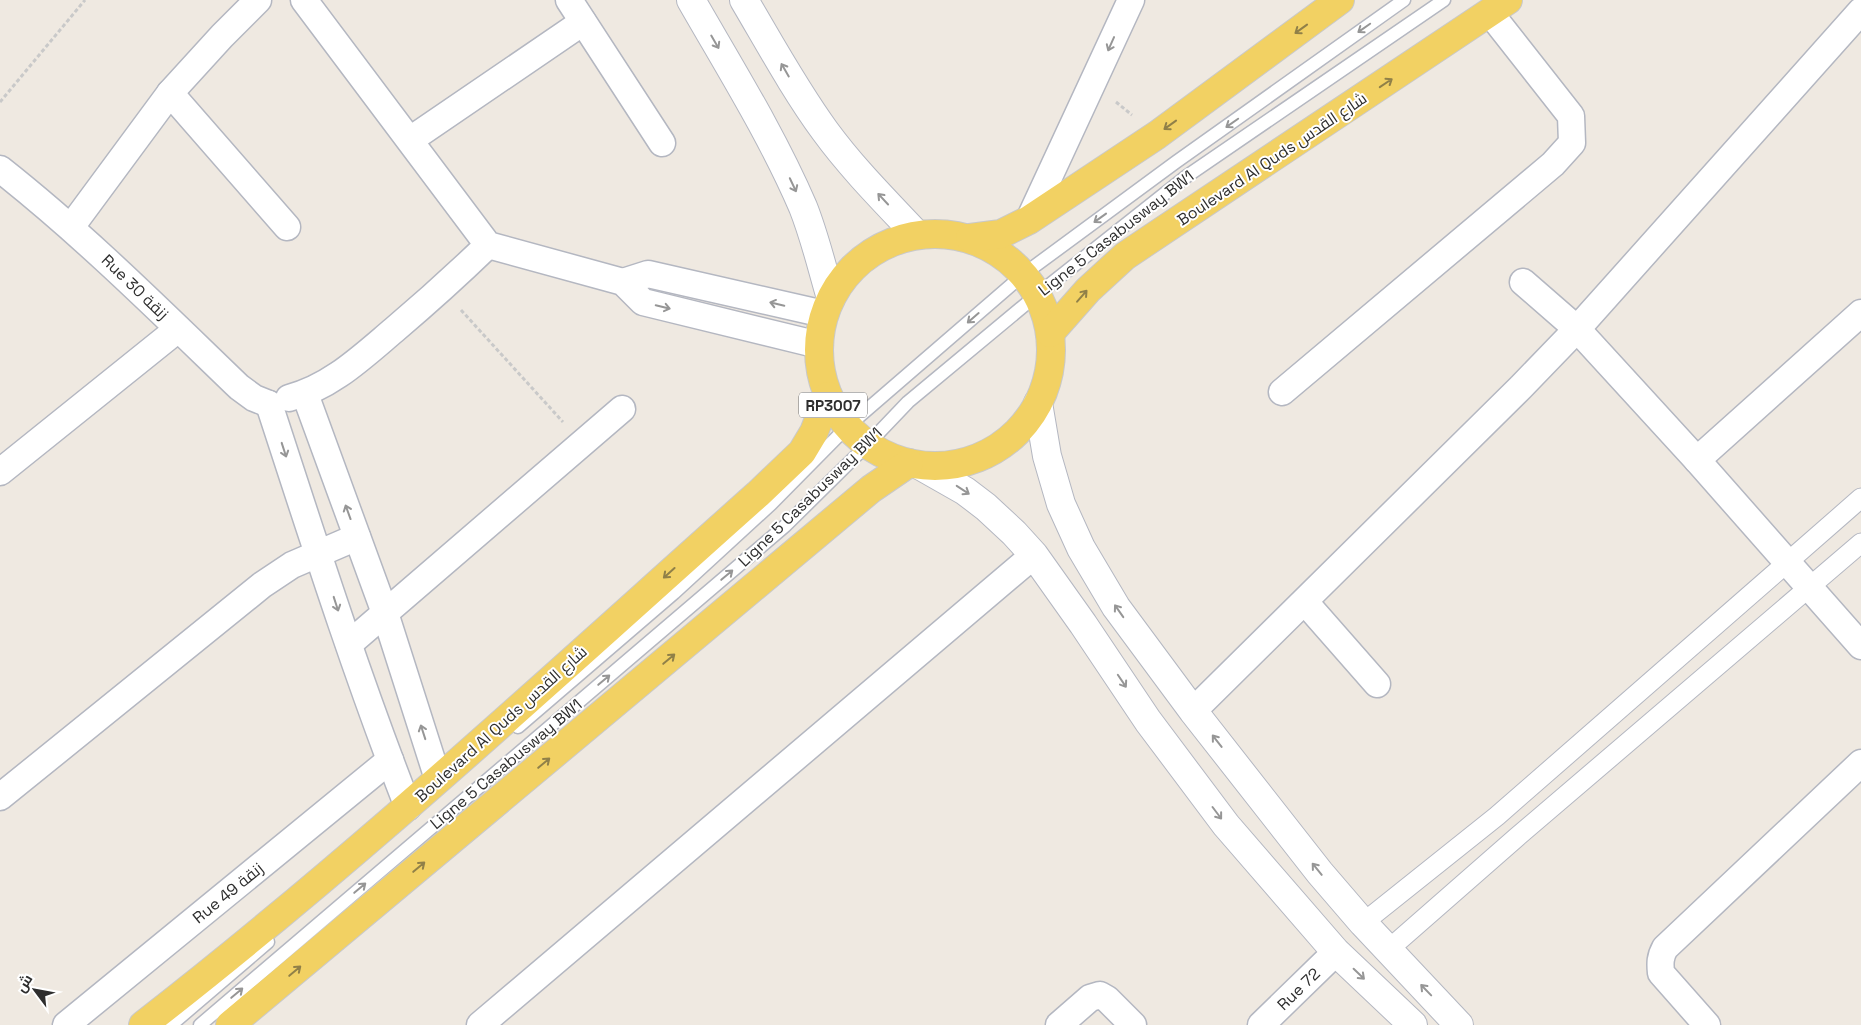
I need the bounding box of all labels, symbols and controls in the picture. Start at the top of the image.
one-way arrow [1357,23,1371,33]
one-way arrow [1294,24,1308,34]
one-way arrow [711,35,721,49]
one-way arrow [1106,36,1116,51]
one-way arrow [780,64,790,78]
one-way arrow [1379,77,1393,87]
street label: Boulevard Al Quds شارع القدس [1173,88,1371,231]
one-way arrow [1226,117,1239,128]
one-way arrow [1164,120,1177,131]
street label: Ligne 5 Casabusway BW1 [1034,166,1198,300]
one-way arrow [788,177,798,192]
one-way arrow [877,193,889,205]
one-way arrow [1093,213,1107,223]
street label: Rue 30 زنقة [97,250,173,324]
one-way arrow [1077,290,1088,303]
one-way arrow [769,299,785,308]
one-way arrow [654,303,670,312]
one-way arrow [966,313,979,324]
road number: RP3007 [799,392,867,418]
street label: Ligne 5 Casabusway BW1 [734,423,886,571]
one-way arrow [280,442,289,457]
one-way arrow [956,485,970,496]
one-way arrow [343,505,352,521]
one-way arrow [663,567,676,579]
one-way arrow [721,569,734,580]
one-way arrow [332,596,341,611]
one-way arrow [1114,604,1124,618]
street label: Boulevard Al Quds شارع القدس [411,641,592,808]
one-way arrow [662,653,675,664]
one-way arrow [597,674,610,686]
one-way arrow [1116,674,1127,688]
street label: Ligne 5 Casabusway BW1 [426,694,586,834]
one-way arrow [418,725,428,741]
one-way arrow [1211,735,1222,748]
one-way arrow [537,758,550,769]
one-way arrow [1212,806,1222,820]
street label: Rue 49 زنقة [188,858,268,928]
one-way arrow [413,862,426,873]
one-way arrow [1312,862,1322,876]
one-way arrow [354,882,367,894]
street label: Rue 72 [1272,963,1324,1014]
north arrow [10,965,60,1015]
one-way arrow [288,966,301,977]
one-way arrow [1353,968,1366,980]
text: ش [12,971,36,995]
one-way arrow [1420,983,1432,996]
one-way arrow [230,988,243,999]

